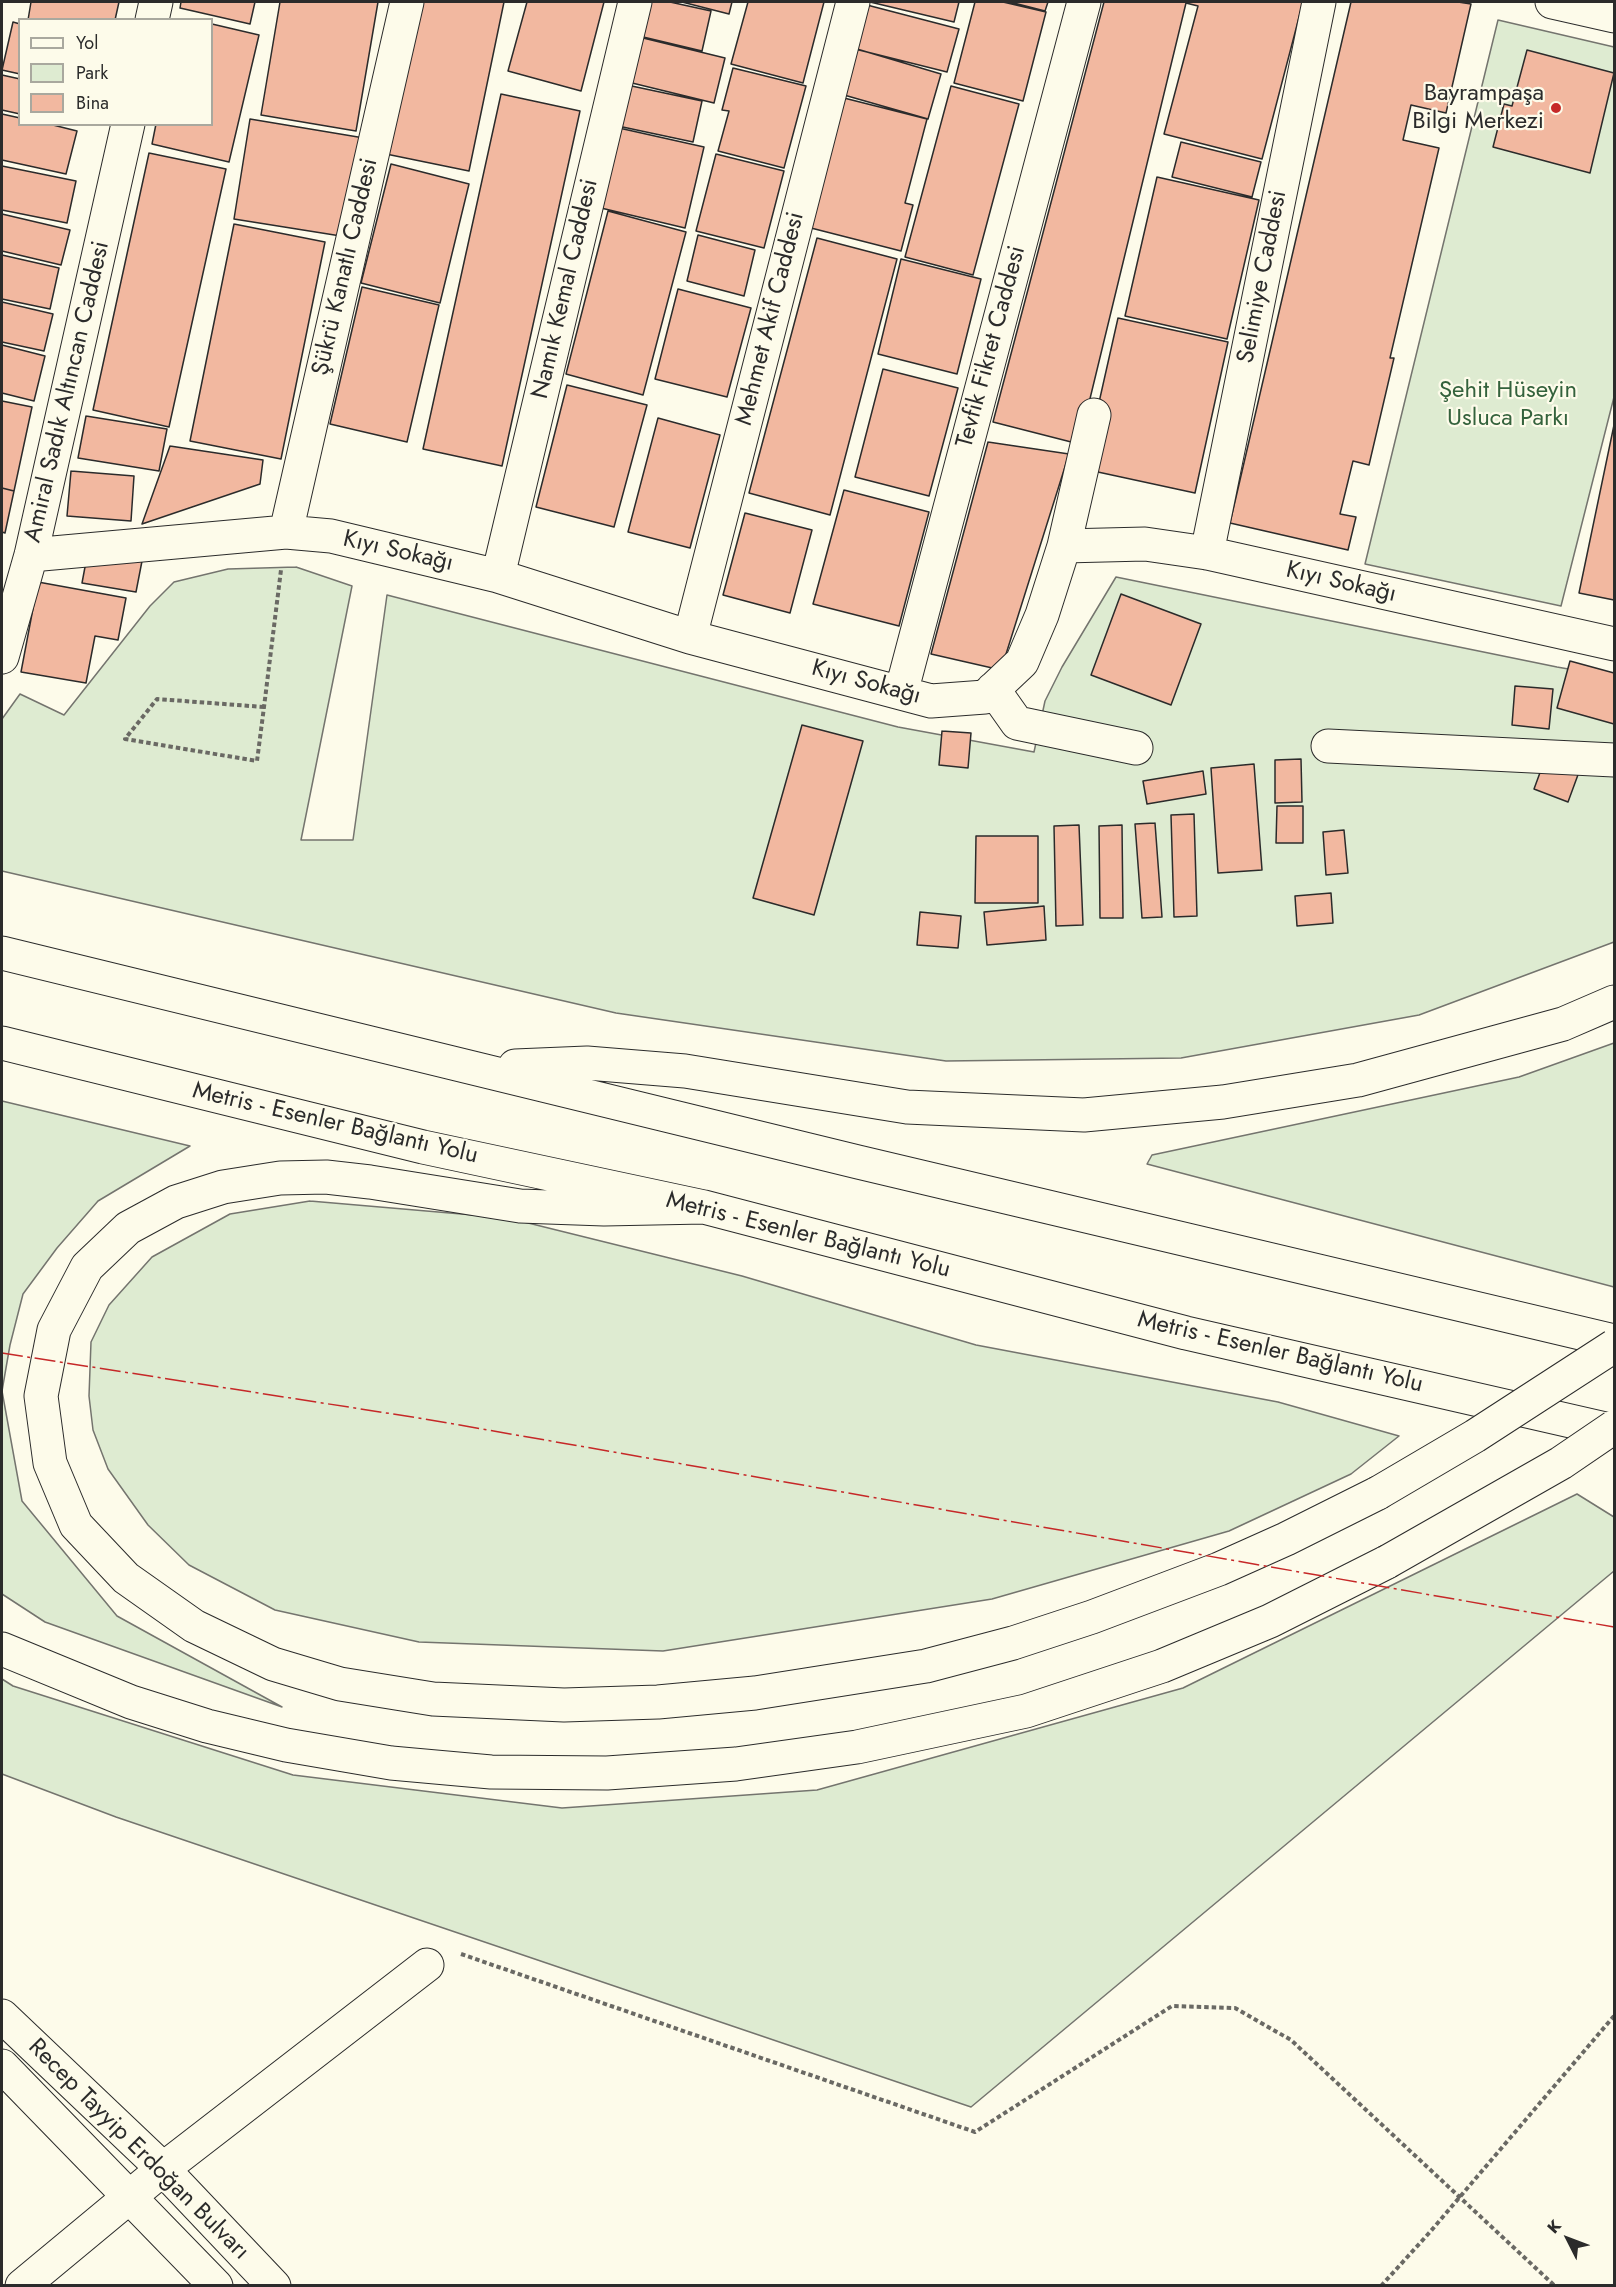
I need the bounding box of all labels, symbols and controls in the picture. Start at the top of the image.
legend [18,18,213,126]
text: Yol [76,30,98,56]
text: Park [76,60,108,86]
place label: Bayrampaşa Bilgi Merkezi [1412,80,1544,136]
text: Bina [76,90,109,116]
marker: Bayrampaşa Bilgi Merkezi [1549,101,1563,115]
street label: Şükrü Kanatlı Caddesi [307,156,385,378]
street label: Namık Kemal Caddesi [527,176,605,402]
street label: Selimiye Caddesi [1232,188,1294,366]
street label: Mehmet Akif Caddesi [731,209,811,429]
street label: Amiral Sadık Altıncan Caddesi [19,239,117,545]
street label: Tevfik Fikret Caddesi [951,243,1033,451]
park label: Şehit Hüseyin Usluca Parkı [1439,377,1577,433]
street label: Kıyı Sokağı [340,525,456,579]
street label: Kıyı Sokağı [1283,556,1399,610]
street label: Kıyı Sokağı [808,655,924,711]
street label: Metris - Esenler Bağlantı Yolu [189,1077,481,1171]
street label: Metris - Esenler Bağlantı Yolu [663,1187,953,1285]
street label: Metris - Esenler Bağlantı Yolu [1134,1306,1426,1400]
street label: Recep Tayyip Erdoğan Bulvarı [21,2033,255,2267]
north arrow [1538,2209,1598,2269]
text: K [1542,2215,1567,2238]

